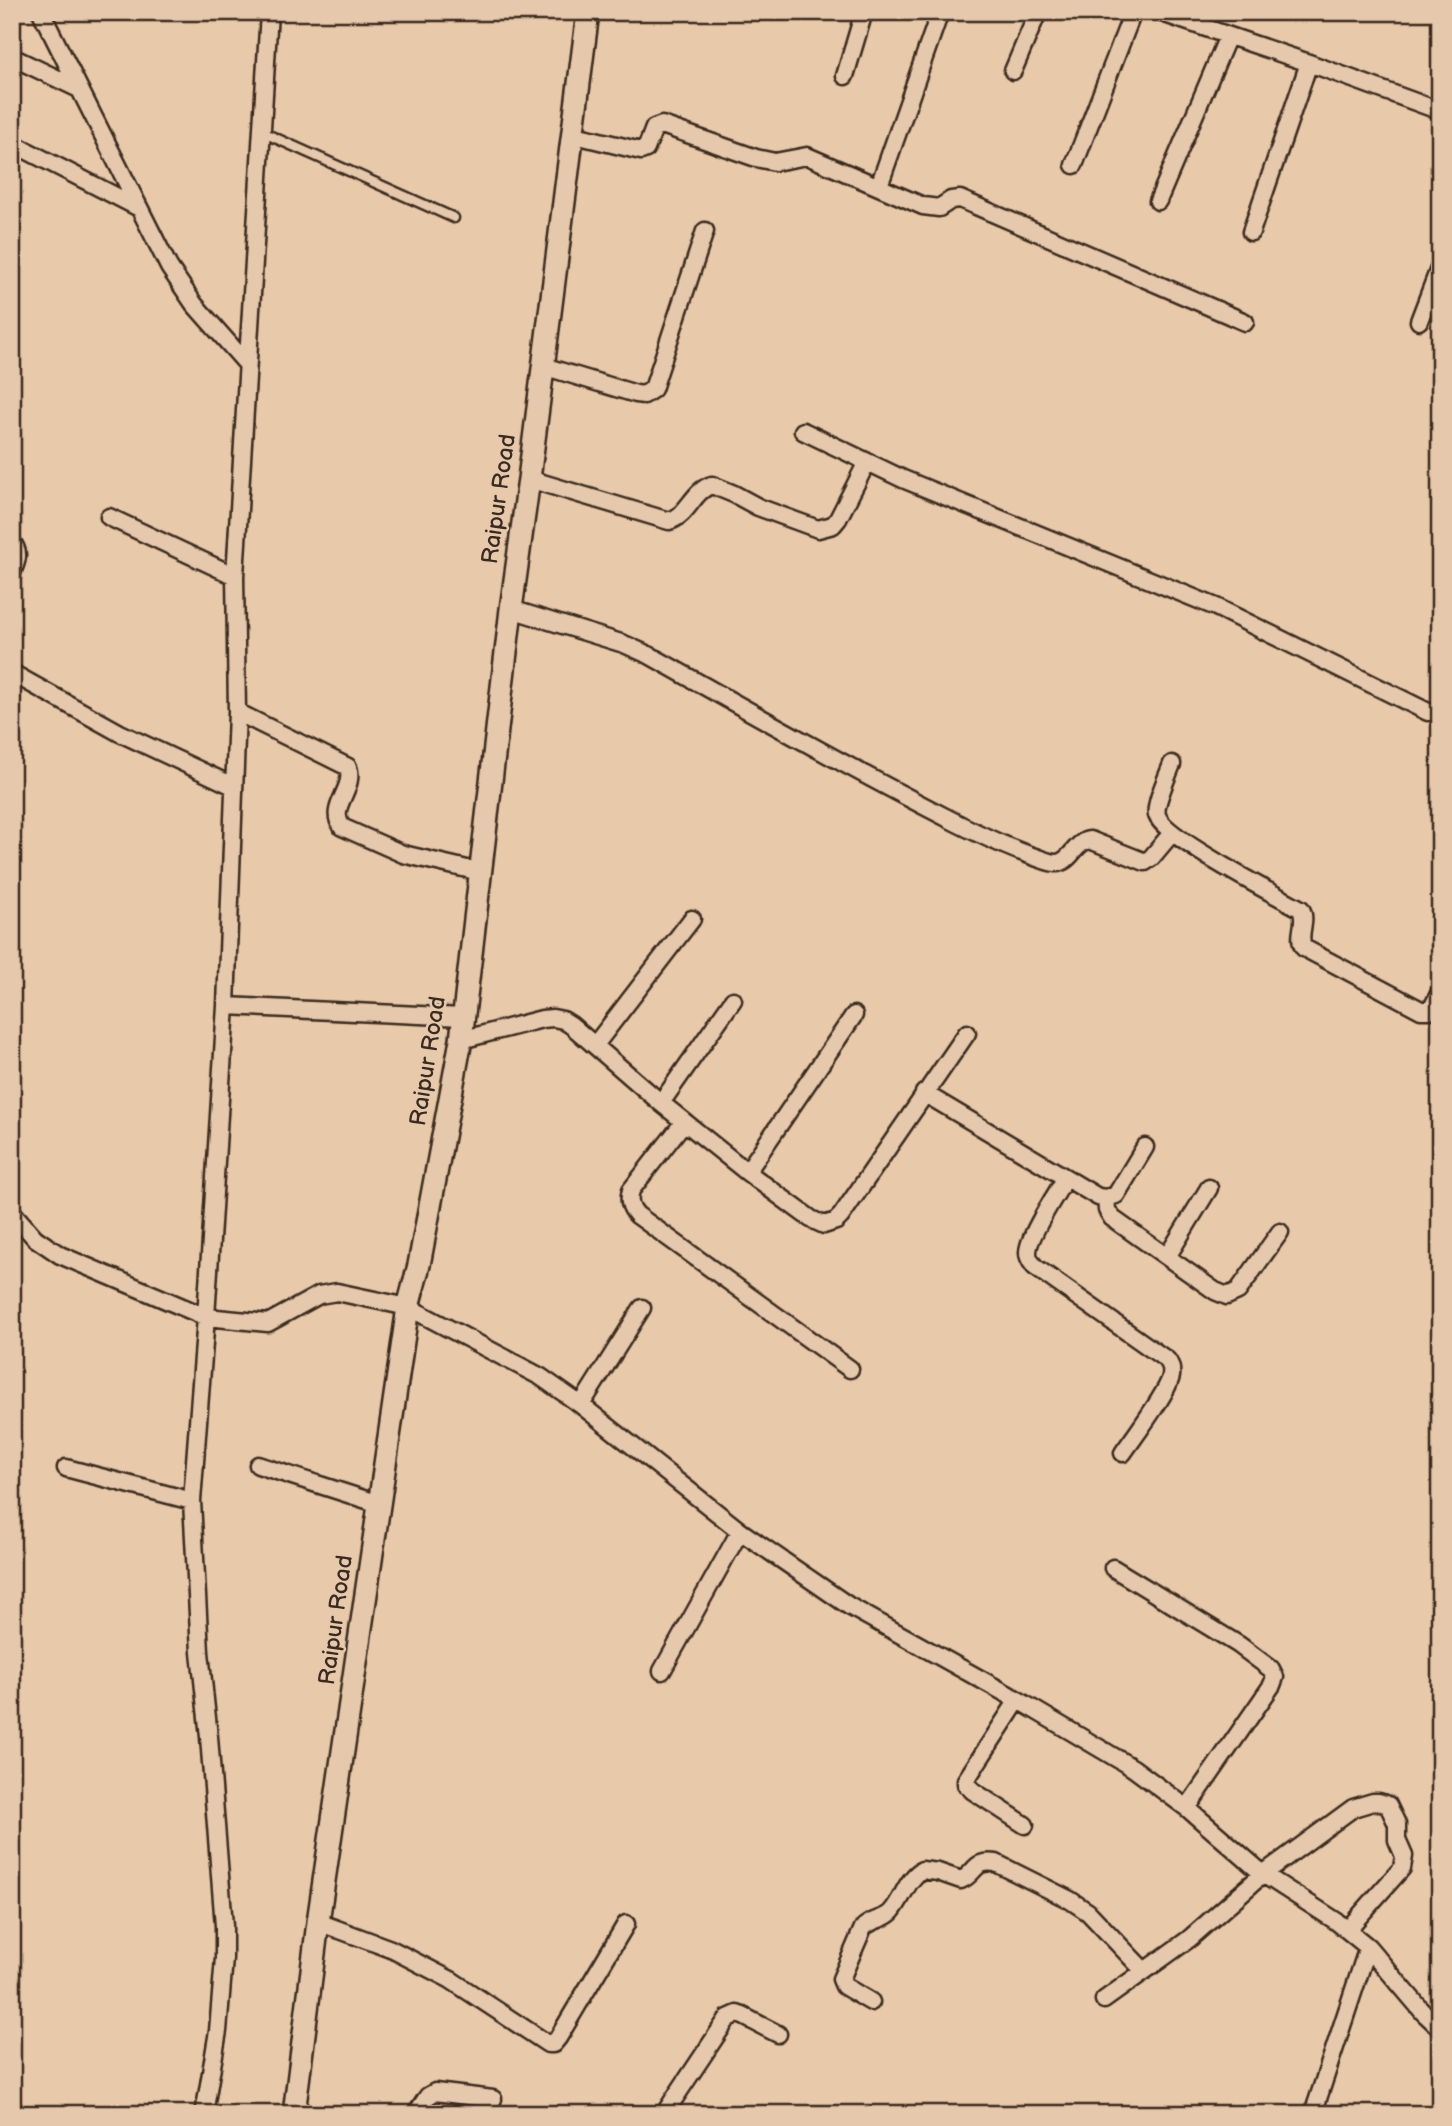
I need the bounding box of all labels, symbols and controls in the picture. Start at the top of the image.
street label: Raipur Road [476,432,522,566]
street label: Raipur Road [404,994,452,1128]
street label: Raipur Road [313,1553,359,1687]

